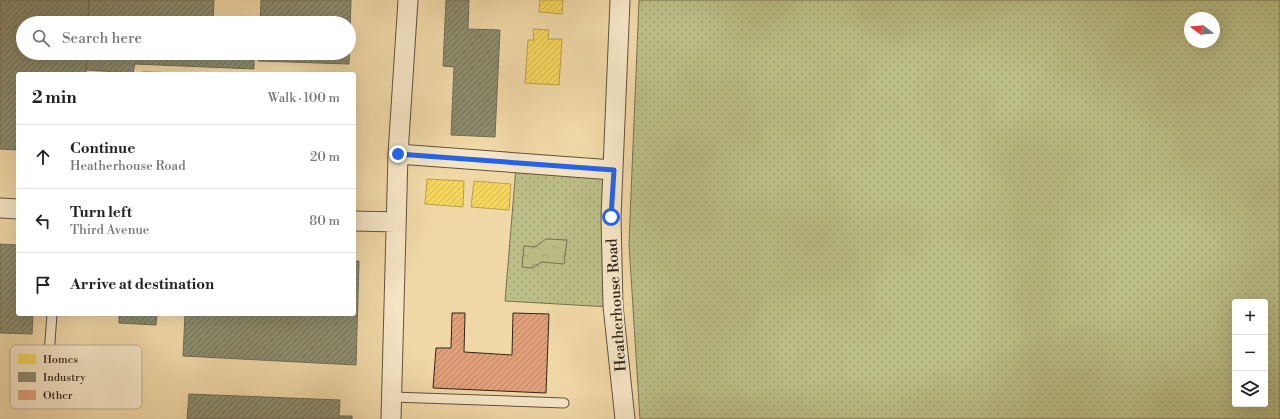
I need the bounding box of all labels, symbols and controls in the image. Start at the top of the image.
north arrow [1184,12,1220,48]
search box [16,16,356,60]
icon: search [30,27,52,49]
text: Search here [62,29,142,48]
text: 2 min [32,87,77,109]
text: Walk · 100 m [268,90,340,106]
text: Continue [70,139,135,158]
route end [389,145,407,163]
icon: ahead [32,146,54,168]
text: 20 m [310,149,340,165]
text: Heatherhouse Road [70,158,186,174]
text: Turn left [70,203,132,222]
route start [602,208,620,226]
icon: left [32,210,54,232]
text: 80 m [309,213,340,229]
text: Third Avenue [70,222,149,238]
street label: Heatherhouse Road [602,237,631,372]
icon: arrive [32,274,54,296]
text: Arrive at destination [70,275,214,294]
map controls [1232,299,1268,407]
button: + [1232,299,1268,335]
button: − [1232,335,1268,371]
legend [10,345,142,409]
text: Homes [43,353,78,367]
text: Industry [43,371,86,385]
button: layers [1232,371,1268,407]
text: Other [43,389,73,403]

